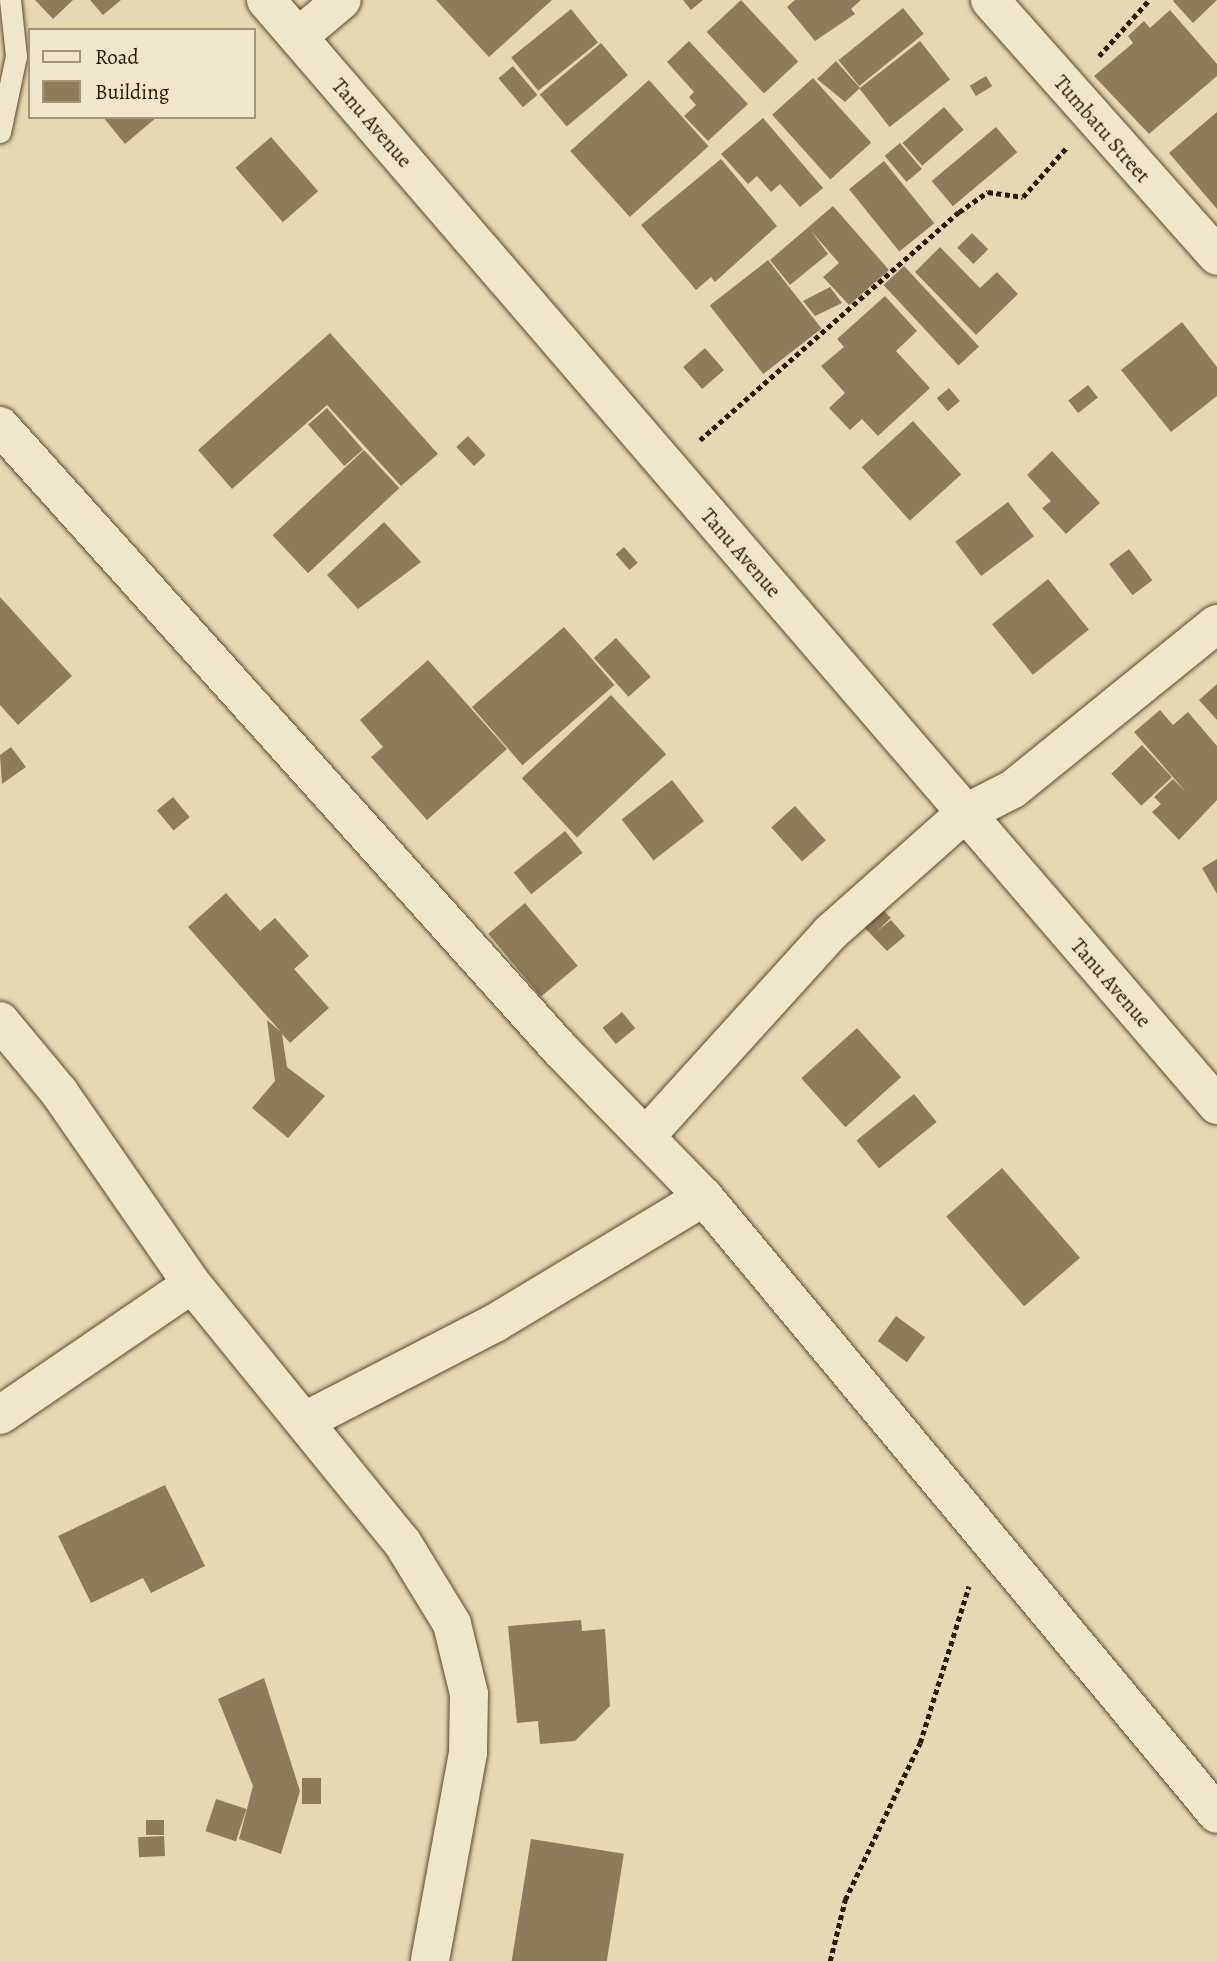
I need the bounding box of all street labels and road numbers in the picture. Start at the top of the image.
street label: Tumbatu Street [1048,70,1156,188]
street label: Tanu Avenue [326,73,418,173]
street label: Tanu Avenue [695,503,787,603]
street label: Tanu Avenue [1065,933,1157,1033]

